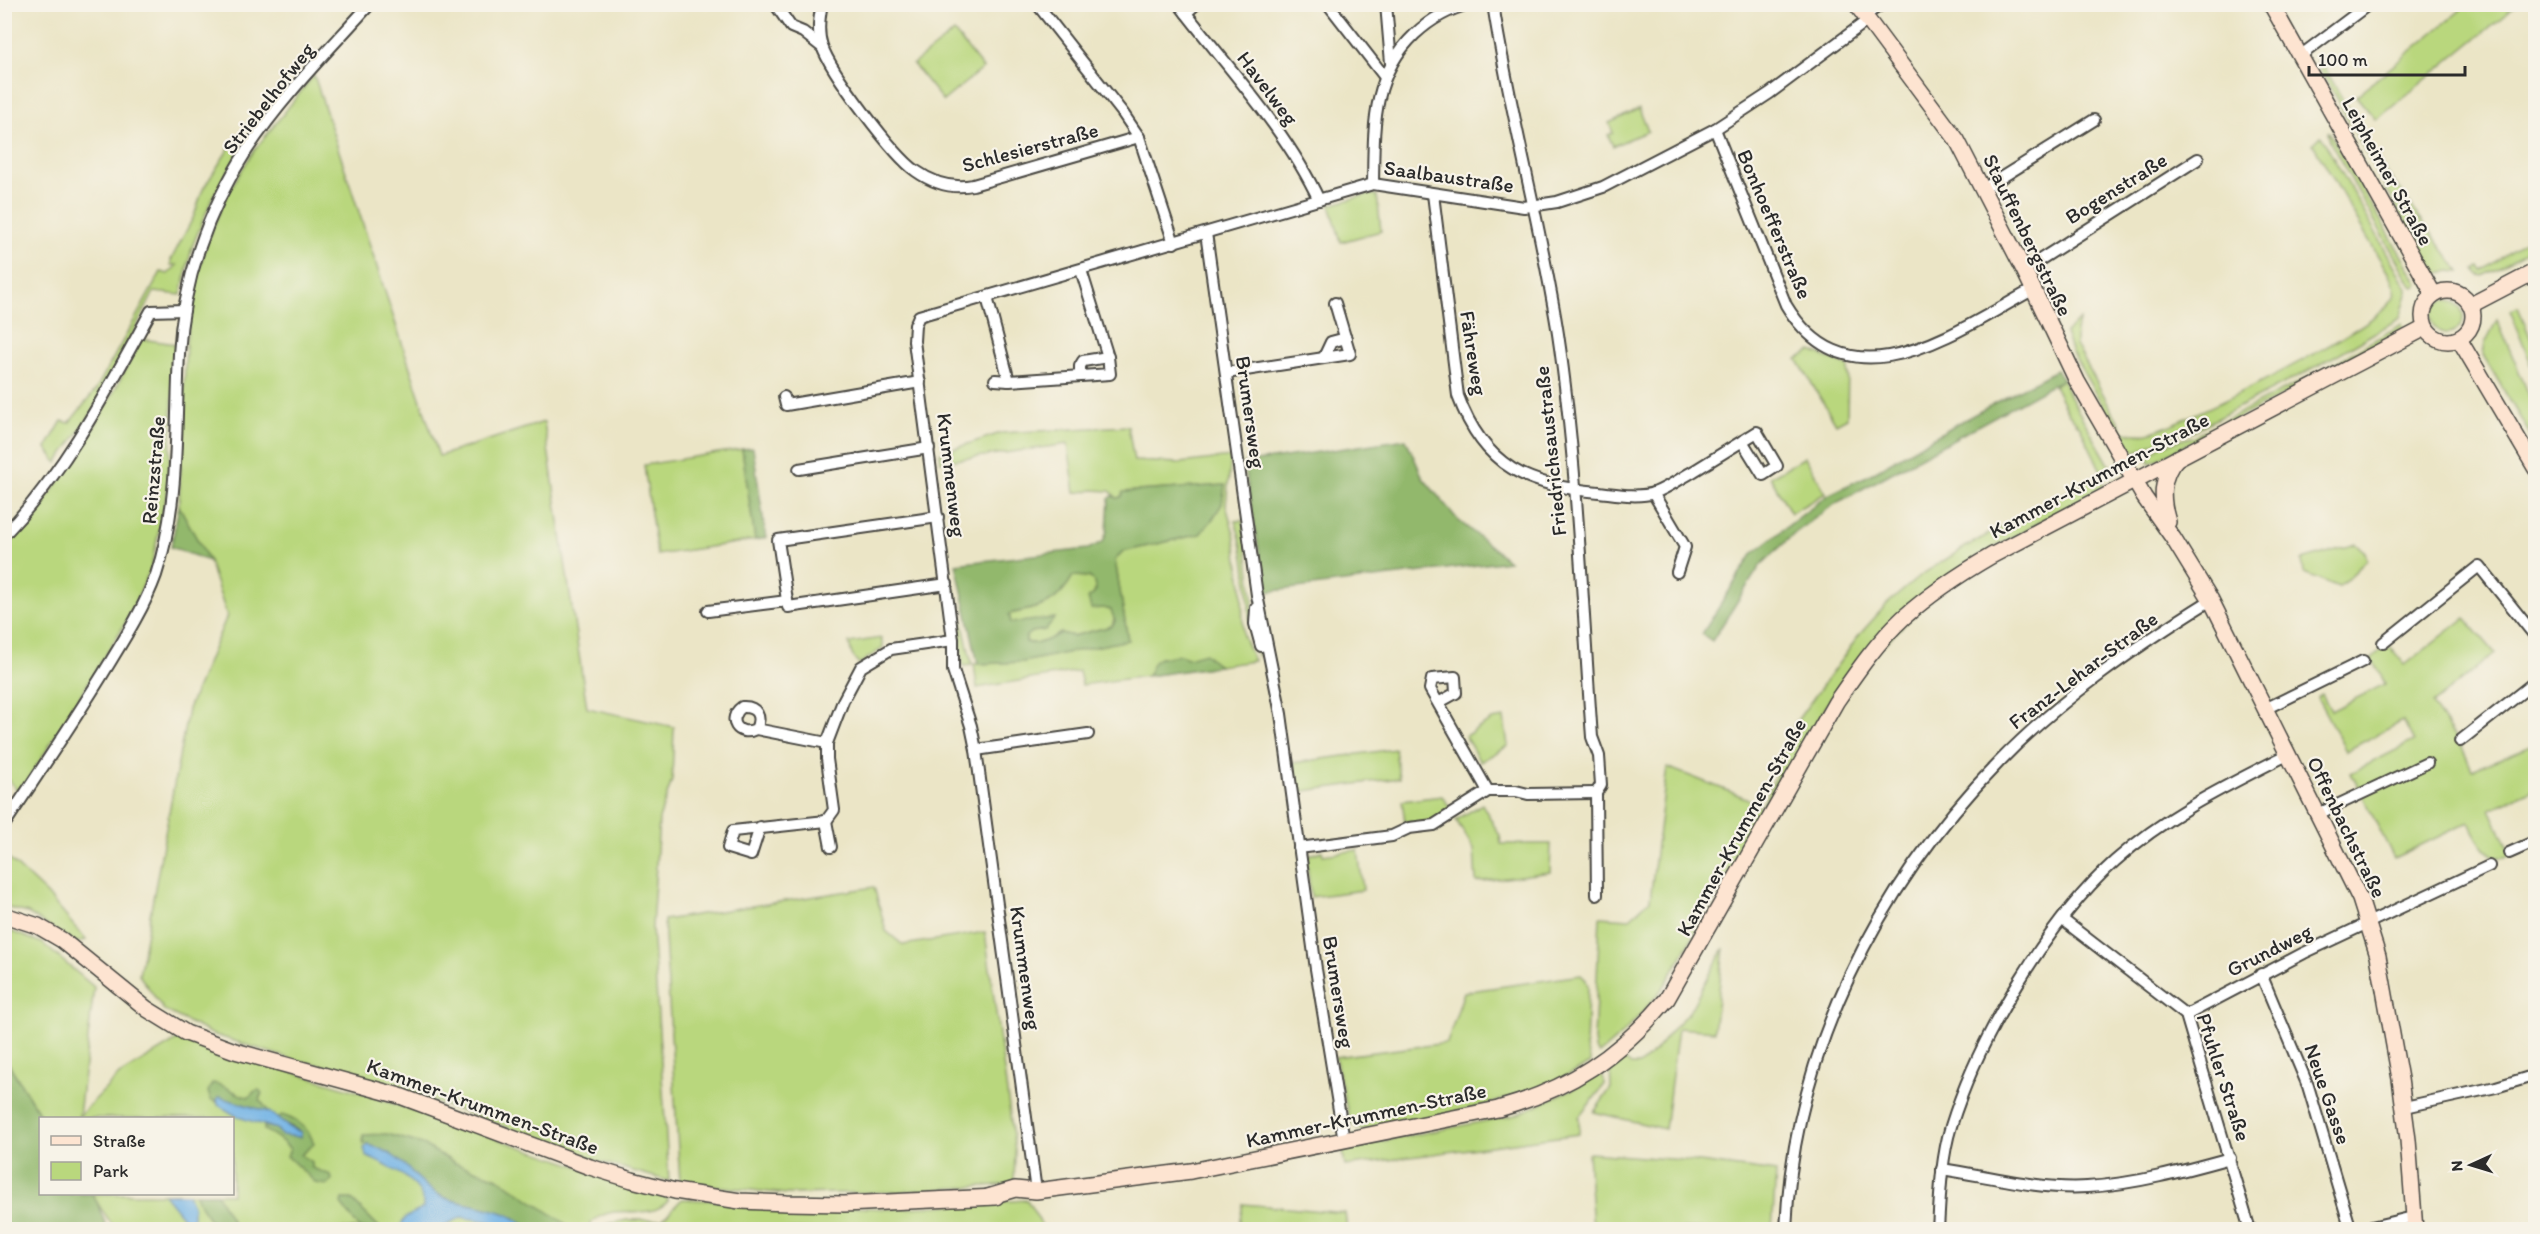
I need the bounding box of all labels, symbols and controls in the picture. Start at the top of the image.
street label: Striebelhofweg [217,37,319,159]
scale bar [2309,39,2465,77]
street label: Havelweg [1232,46,1304,130]
text: 100 m [2318,49,2368,71]
street label: Leipheimer Straße [2337,92,2439,250]
street label: Schlesierstraße [959,117,1101,177]
street label: Bonhoefferstraße [1732,145,1818,303]
street label: Bogenstraße [2060,147,2172,229]
street label: Stauffenbergstraße [1978,150,2078,320]
street label: Saalbaustraße [1382,155,1516,197]
street label: Fähreweg [1455,309,1493,397]
street label: Brumersweg [1231,354,1271,470]
street label: Friedrichsaustraße [1529,365,1571,537]
street label: Kammer-Krummen-Straße [1985,406,2213,544]
street label: Krummenweg [932,412,972,539]
street label: Reinzstraße [136,415,170,525]
street label: Franz-Lehar-Straße [2004,606,2162,734]
street label: Kammer-Krummen-Straße [1671,714,1811,940]
street label: Offenbachstraße [2302,752,2392,902]
street label: Krummenweg [1005,904,1047,1032]
street label: Grundweg [2222,918,2316,982]
street label: Brumersweg [1318,934,1360,1050]
street label: Pfuhler Straße [2192,1010,2256,1144]
street label: Neue Gasse [2299,1040,2357,1148]
street label: Kammer-Krummen-Straße [364,1052,602,1160]
street label: Kammer-Krummen-Straße [1244,1077,1488,1153]
legend [39,1117,234,1195]
text: Straße [93,1130,146,1152]
north arrow [2441,1135,2501,1195]
text: Park [93,1160,128,1182]
text: N [2447,1160,2466,1172]

